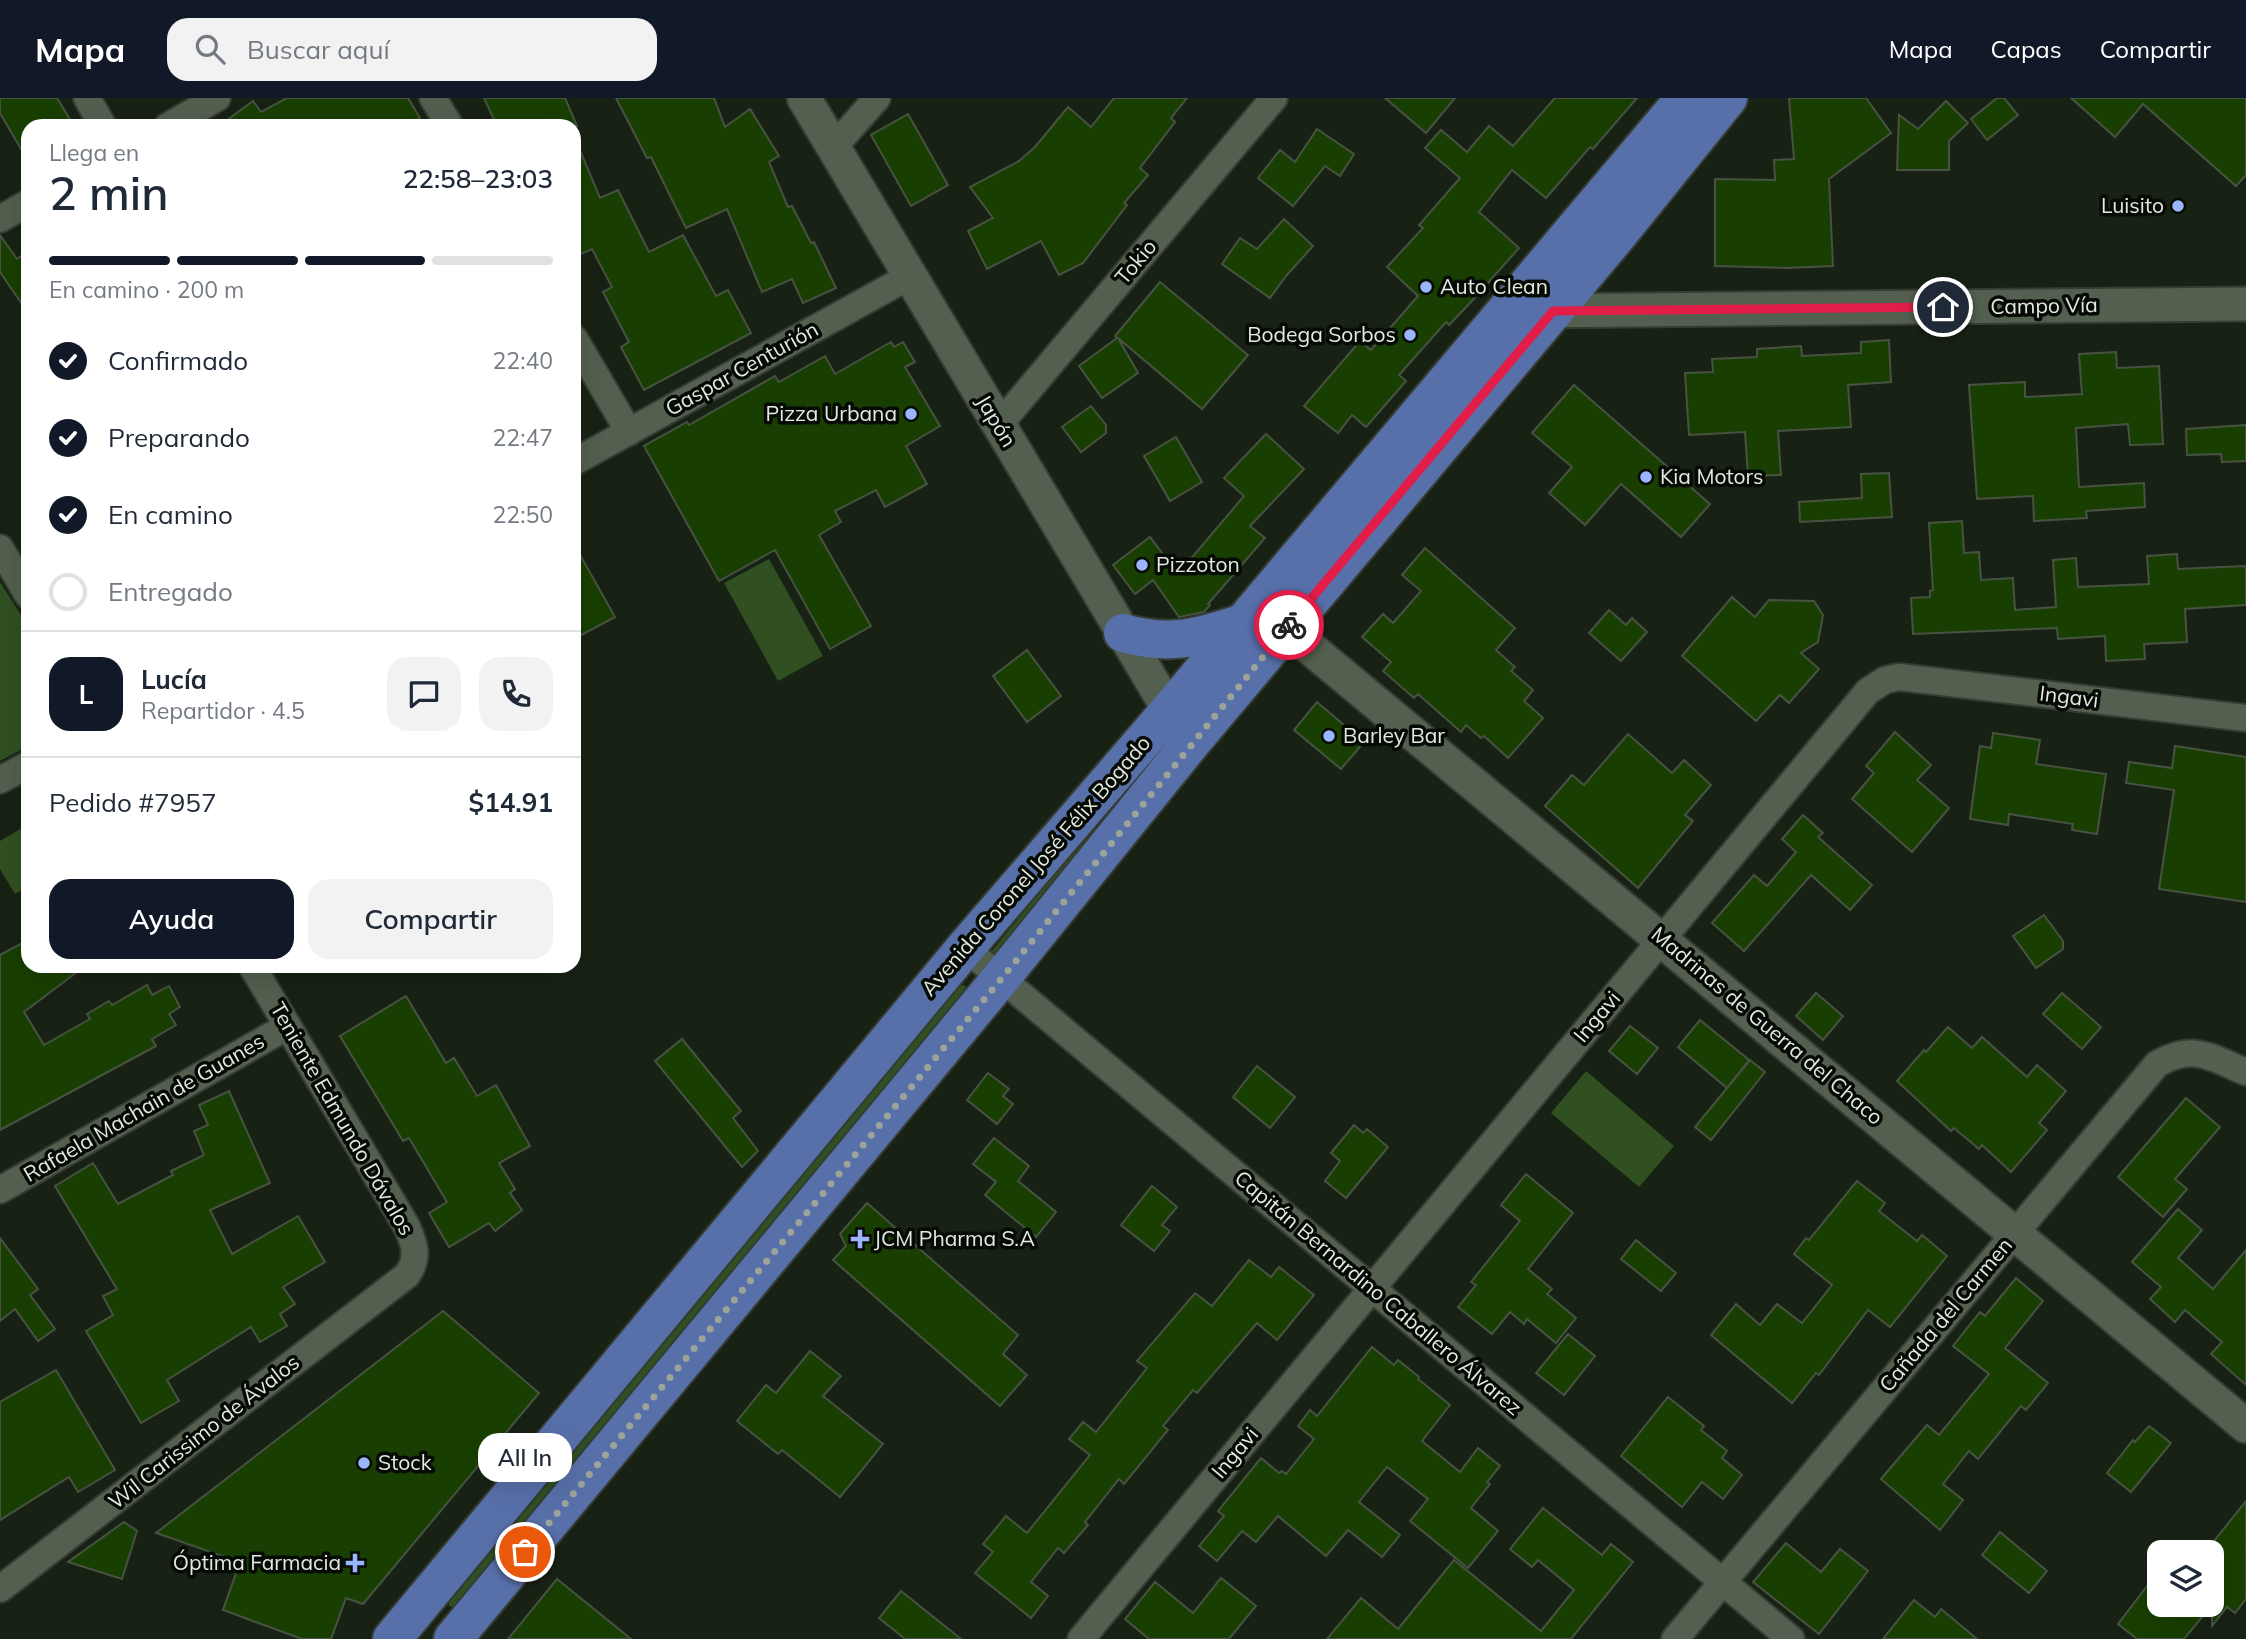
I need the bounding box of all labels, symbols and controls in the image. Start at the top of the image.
search box [167,18,657,81]
text: Mapa [35,29,125,70]
icon: search [191,30,229,68]
text: Buscar aquí [247,33,390,66]
text: Mapa [1889,34,1953,64]
text: Capas [1991,34,2062,64]
text: Compartir [2100,34,2211,64]
text: Llega en [49,138,139,167]
text: 22:58–23:03 [403,162,553,195]
text: 2 min [49,164,168,222]
place label: Luisito [2101,192,2164,218]
marker: Luisito [2170,198,2186,214]
street label: Tokio [1109,234,1162,289]
place label: Auto Clean [1440,273,1548,299]
text: En camino · 200 m [49,275,244,304]
pin [1913,277,1973,337]
marker: Auto Clean [1418,279,1434,295]
icon: home [1924,288,1962,326]
street label: Campo Vía [1990,291,2098,319]
street label: Gaspar Centurión [661,315,822,421]
place label: Bodega Sorbos [1247,321,1396,347]
marker: Bodega Sorbos [1402,327,1418,343]
icon: check [49,342,87,380]
text: Confirmado [108,344,248,377]
text: 22:40 [493,346,553,375]
street label: Japón [971,390,1023,451]
place label: Pizza Urbana [765,400,897,426]
marker: Pizza Urbana [903,406,919,422]
icon: check [49,419,87,457]
text: Preparando [108,421,250,454]
text: 22:47 [493,423,553,452]
place label: Kia Motors [1660,463,1763,489]
marker: Kia Motors [1638,469,1654,485]
icon: check [49,496,87,534]
text: En camino [108,498,233,531]
text: 22:50 [493,500,553,529]
place label: Pizzoton [1156,551,1240,577]
marker: Pizzoton [1134,557,1150,573]
text: Entregado [108,575,233,608]
courier [1254,590,1324,660]
icon: bike [1270,606,1308,644]
button: chat [387,657,461,731]
button: phone [479,657,553,731]
text: Lucía [141,663,207,696]
text: L [79,678,93,711]
street label: Ingavi [2038,680,2100,713]
text: Repartidor · 4.5 [141,696,305,725]
place label: Barley Bar [1343,722,1445,748]
marker: Barley Bar [1321,728,1337,744]
street label: Avenida Coronel José Félix Bogado [915,730,1155,1001]
text: Pedido #7957 [49,786,217,819]
text: $14.91 [469,786,553,819]
button: Ayuda [49,879,294,959]
button: Compartir [308,879,553,959]
street label: Madrinas de Guerra del Chaco [1647,921,1889,1130]
street label: Ingavi [1567,985,1625,1047]
street label: Teniente Edmundo Dávalos [265,997,420,1240]
street label: Rafaela Machain de Guanes [19,1027,268,1187]
street label: Capitán Bernardino Caballero Álvarez [1230,1164,1528,1420]
place label: JCM Pharma S.A [874,1225,1036,1251]
marker: JCM Pharma S.A [852,1231,868,1247]
street label: Cañada del Carmen [1873,1232,2017,1397]
street label: Wil Carissimo de Ávalos [103,1349,304,1514]
street label: Ingavi [1205,1421,1263,1483]
callout: All In [478,1433,572,1482]
text: All In [498,1443,552,1472]
place label: Stock [378,1449,432,1475]
marker: Stock [356,1455,372,1471]
pin [495,1522,555,1582]
icon: bag [506,1533,544,1571]
map controls [2147,1540,2224,1617]
button: layers [2147,1540,2224,1617]
place label: Óptima Farmacia [173,1549,341,1575]
marker: Óptima Farmacia [347,1555,363,1571]

